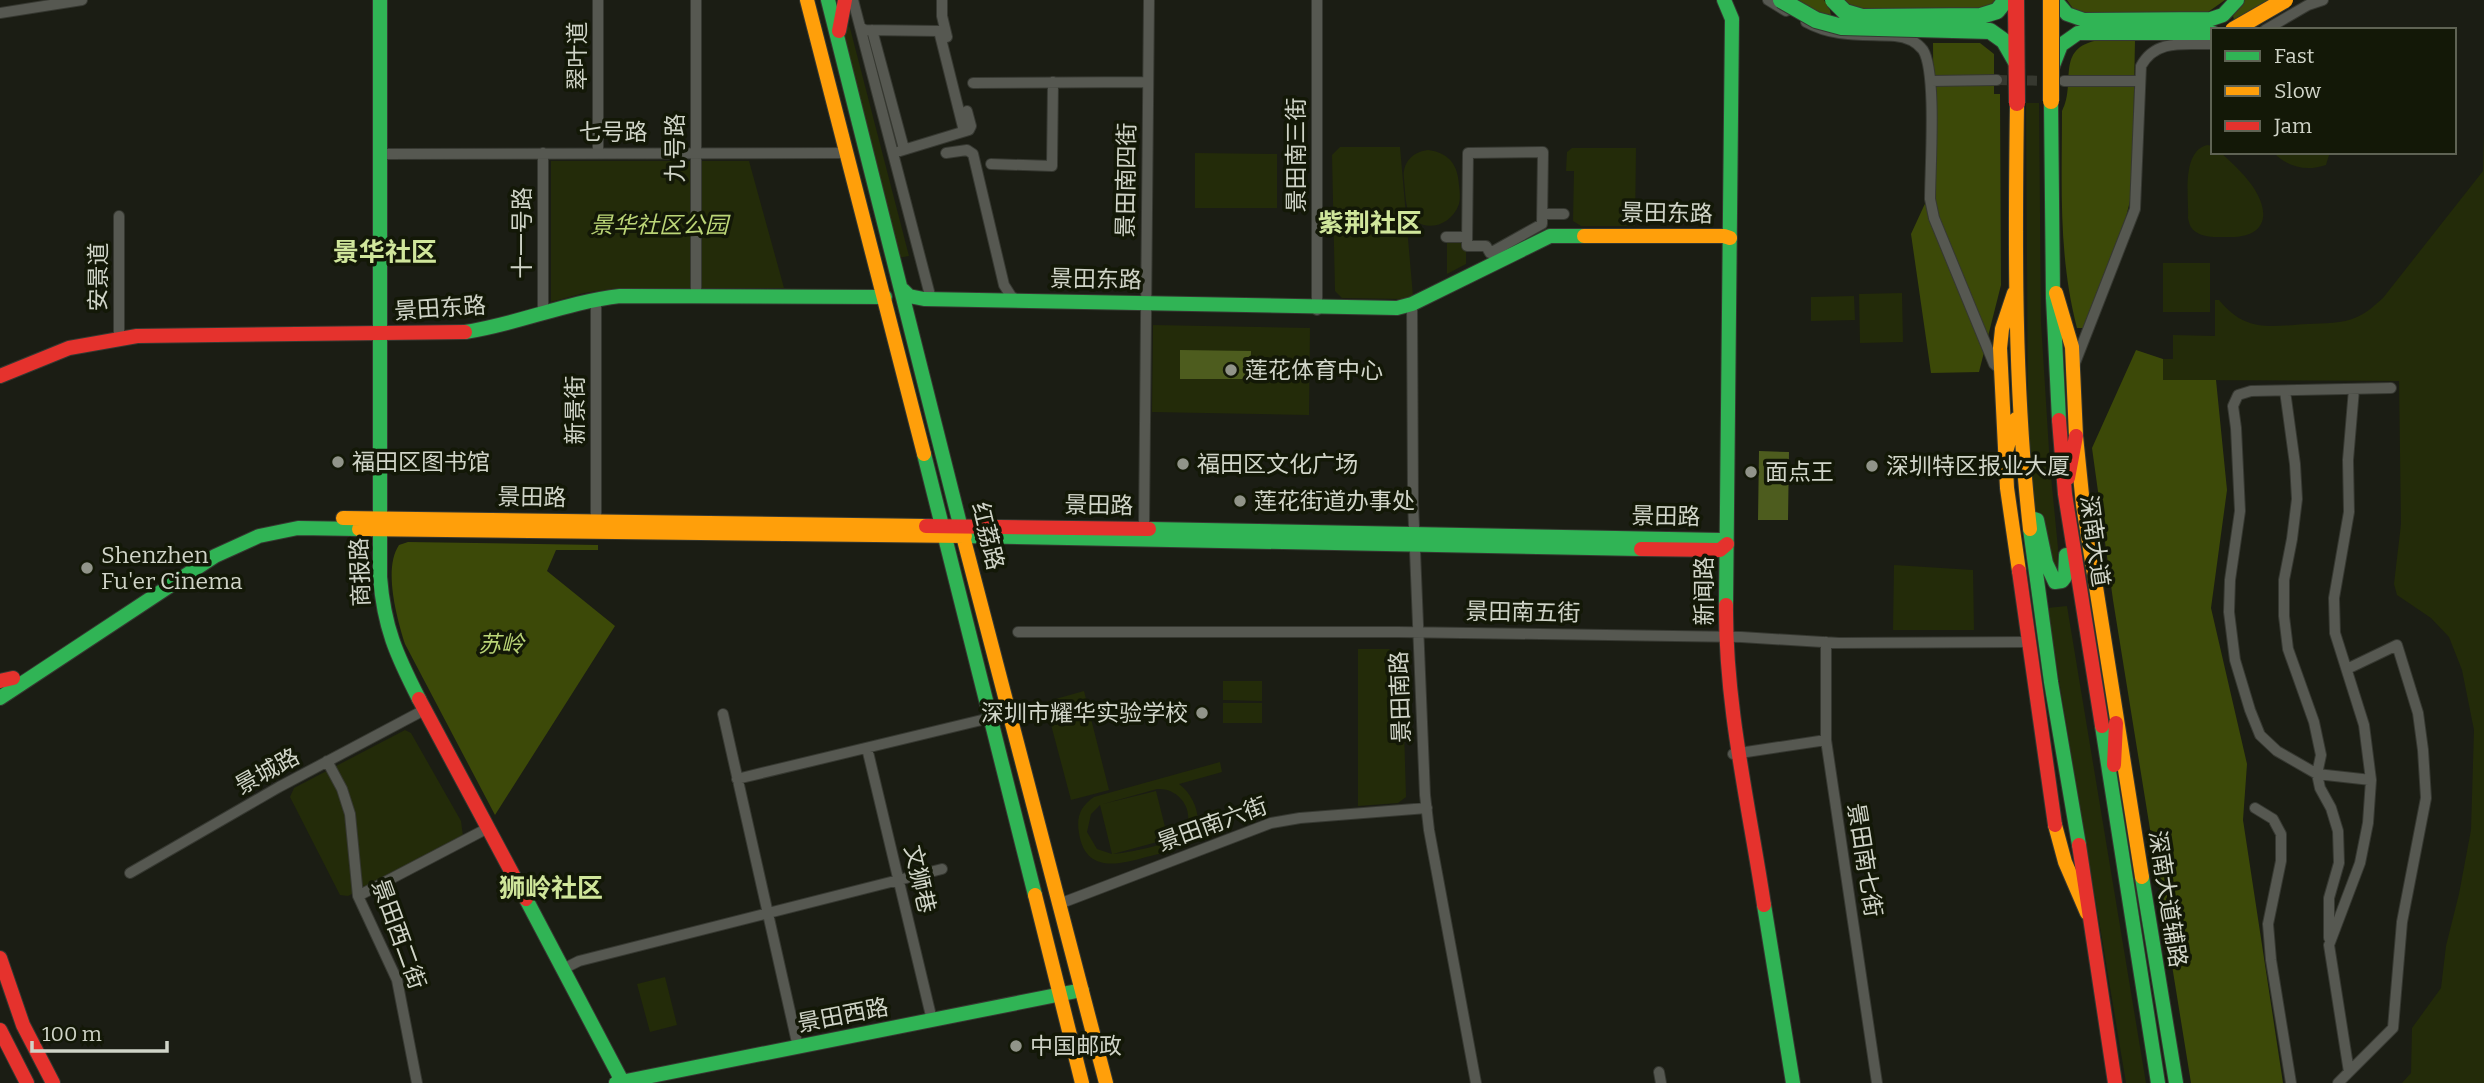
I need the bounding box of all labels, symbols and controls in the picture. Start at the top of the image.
street label: 翠叶道 [563,22,591,91]
legend [2211,28,2456,154]
text: Fast [2274,43,2315,69]
text: Slow [2274,78,2321,104]
street label: 景田南三街 [1282,98,1310,213]
text: Jam [2273,113,2312,139]
street label: 九号路 [661,114,689,183]
street label: 七号路 [579,118,648,146]
street label: 景田南四街 [1111,122,1141,238]
street label: 十一号路 [508,187,536,279]
street label: 景田东路 [1621,198,1713,228]
district label: 紫荆社区 [1318,208,1422,239]
park label: 景华社区公园 [590,211,731,239]
district label: 景华社区 [333,237,437,268]
street label: 安景道 [84,243,112,312]
street label: 景田东路 [1050,264,1142,294]
street label: 景田东路 [393,291,487,325]
place label: 莲花体育中心 [1245,356,1383,384]
marker: 莲花体育中心 [1223,362,1239,378]
street label: 新景街 [561,376,589,445]
place label: 福田区图书馆 [352,448,490,476]
place label: 福田区文化广场 [1197,450,1358,478]
place label: 深圳特区报业大厦 [1886,452,2070,480]
marker: 福田区图书馆 [330,454,346,470]
marker: 福田区文化广场 [1175,456,1191,472]
place label: 面点王 [1765,458,1834,486]
marker: 深圳特区报业大厦 [1864,458,1880,474]
marker: 面点王 [1743,464,1759,480]
street label: 景田路 [497,482,567,512]
place label: 莲花街道办事处 [1254,487,1415,515]
street label: 景田路 [1064,490,1134,520]
marker: 莲花街道办事处 [1232,493,1248,509]
street label: 深南大道 [2075,493,2115,589]
street label: 红荔路 [966,499,1010,573]
street label: 景田路 [1631,501,1701,531]
street label: 商报路 [345,537,375,607]
place label: Shenzhen Fu'er Cinema [101,541,243,595]
street label: 新闻路 [1690,557,1718,626]
marker: Shenzhen Fu'er Cinema [79,560,95,576]
street label: 景田南五街 [1465,597,1581,627]
park label: 苏岭 [478,630,526,658]
street label: 景田南路 [1384,651,1416,743]
place label: 深圳市耀华实验学校 [981,699,1188,727]
marker: 深圳市耀华实验学校 [1194,705,1210,721]
street label: 景城路 [230,742,304,800]
street label: 景田南六街 [1153,791,1271,857]
street label: 景田南七街 [1842,801,1888,919]
street label: 深南大道辅路 [2143,829,2193,969]
street label: 文狮巷 [899,842,941,916]
district label: 狮岭社区 [499,873,603,904]
street label: 景田西二街 [366,875,432,993]
street label: 景田西路 [795,992,891,1038]
scale bar [32,1010,166,1054]
text: 100 m [42,1021,102,1047]
place label: 中国邮政 [1030,1032,1122,1060]
marker: 中国邮政 [1008,1038,1024,1054]

